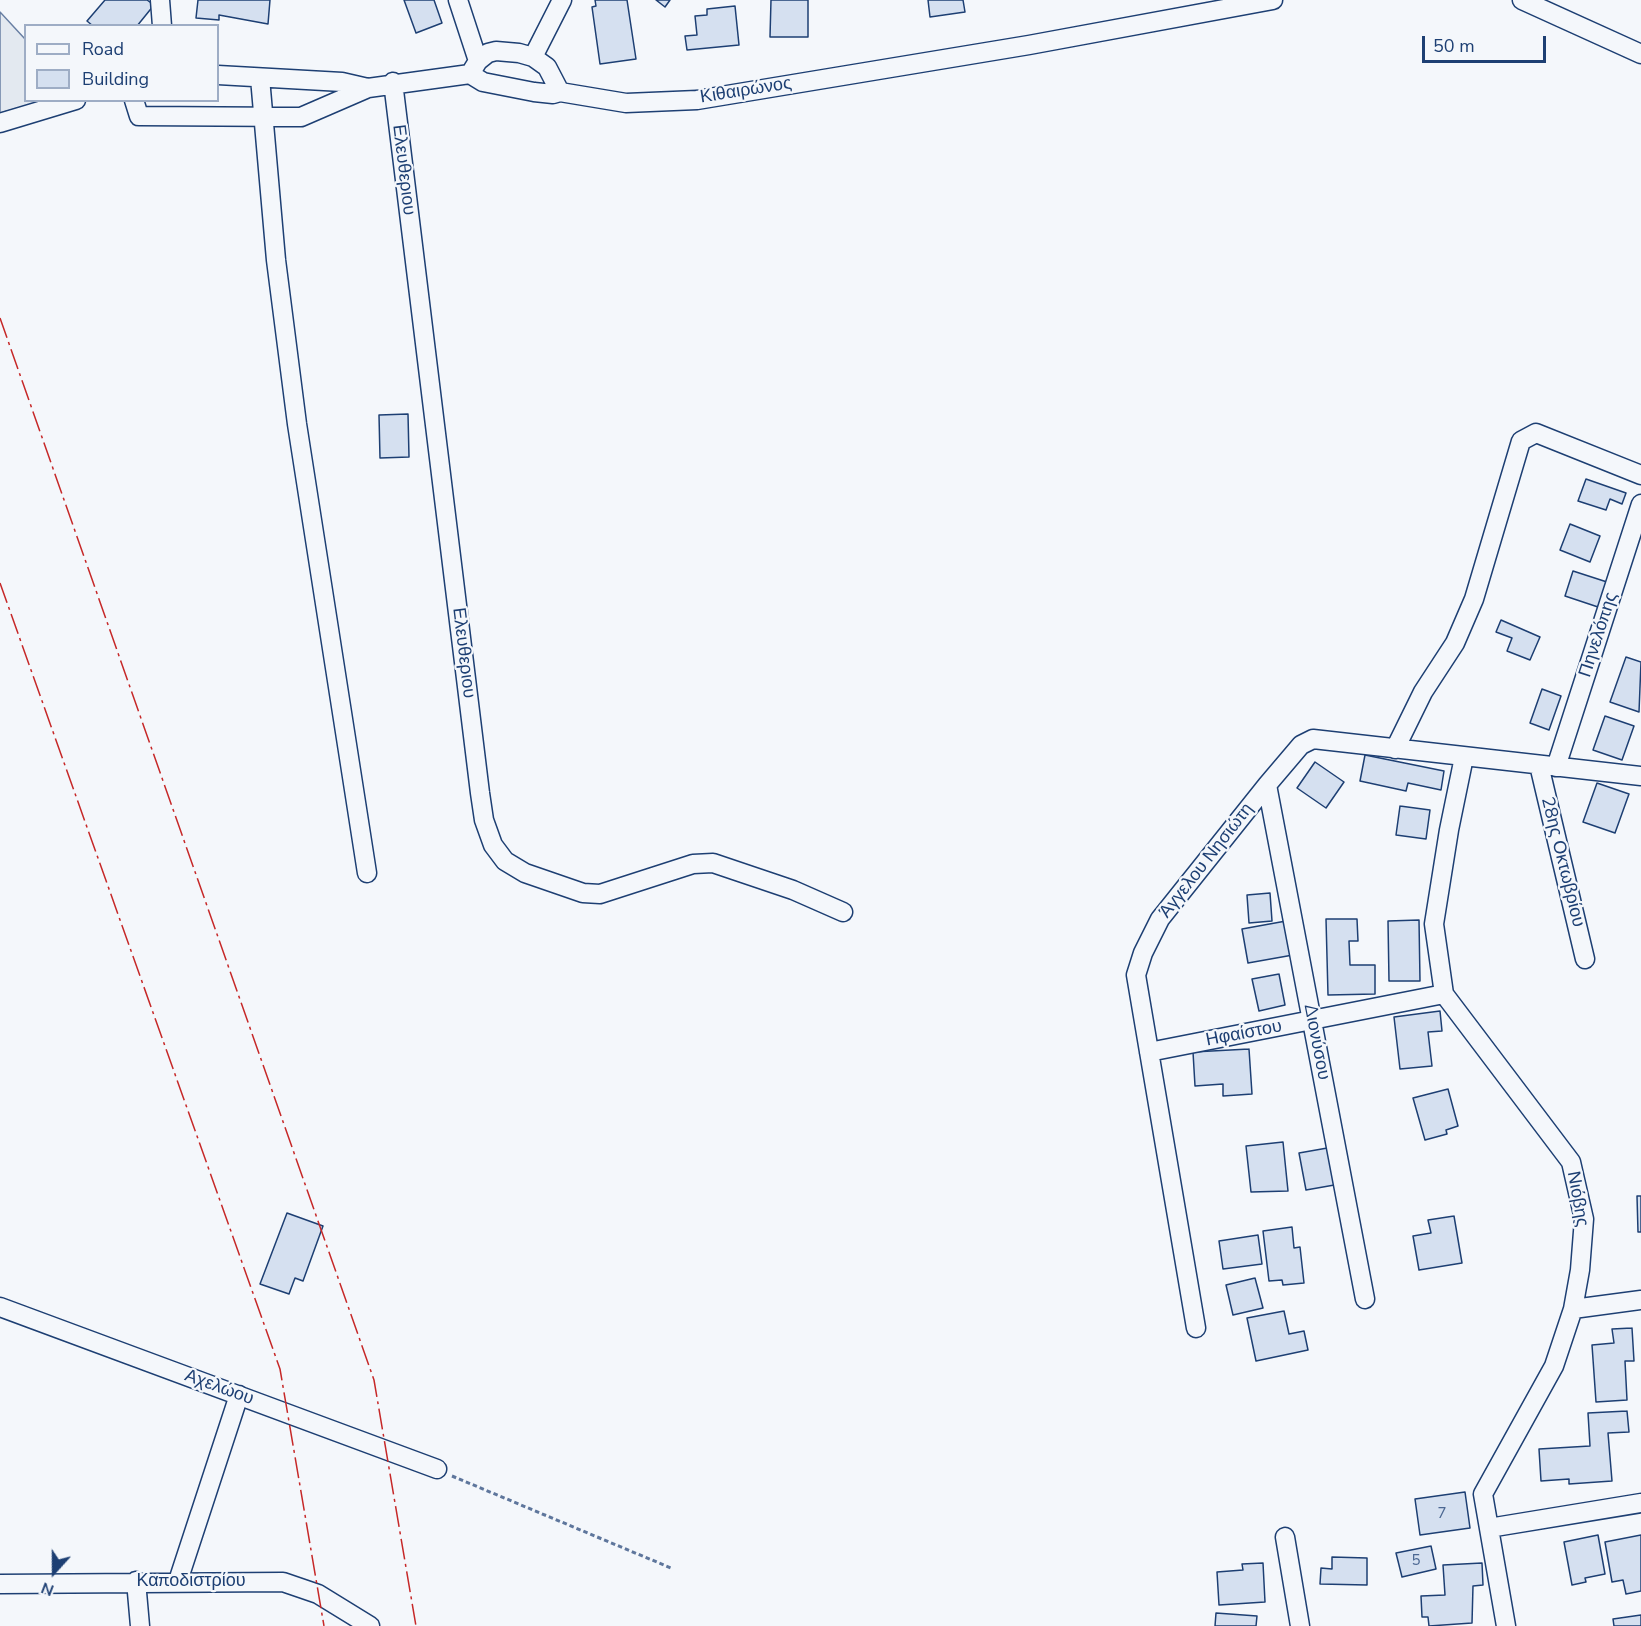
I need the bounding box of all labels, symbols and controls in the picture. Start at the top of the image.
legend [24,24,219,102]
scale bar [1425,24,1550,62]
text: 50 m [1433,34,1475,58]
text: Road [82,37,124,61]
text: Building [82,67,149,91]
street label: Κιθαιρώνος [699,73,793,109]
street label: Ελευθεριου [387,124,419,216]
street label: Πηνελόπης [1575,590,1623,680]
street label: Ελευθεριου [447,607,479,699]
street label: 28ης Οκτωβρίου [1535,795,1589,929]
street label: Άγγελου Νησιώτη [1155,799,1259,923]
street label: Διονύσου [1298,1002,1334,1082]
street label: Ηφαίστου [1204,1016,1284,1052]
street label: Νιόβης [1561,1170,1593,1228]
street label: Αχελώου [182,1366,256,1410]
house number: 7 [1438,1505,1446,1523]
north arrow [24,1542,84,1602]
house number: 5 [1412,1552,1420,1570]
street label: Καποδιστρίου [136,1571,246,1593]
text: N [38,1576,57,1601]

